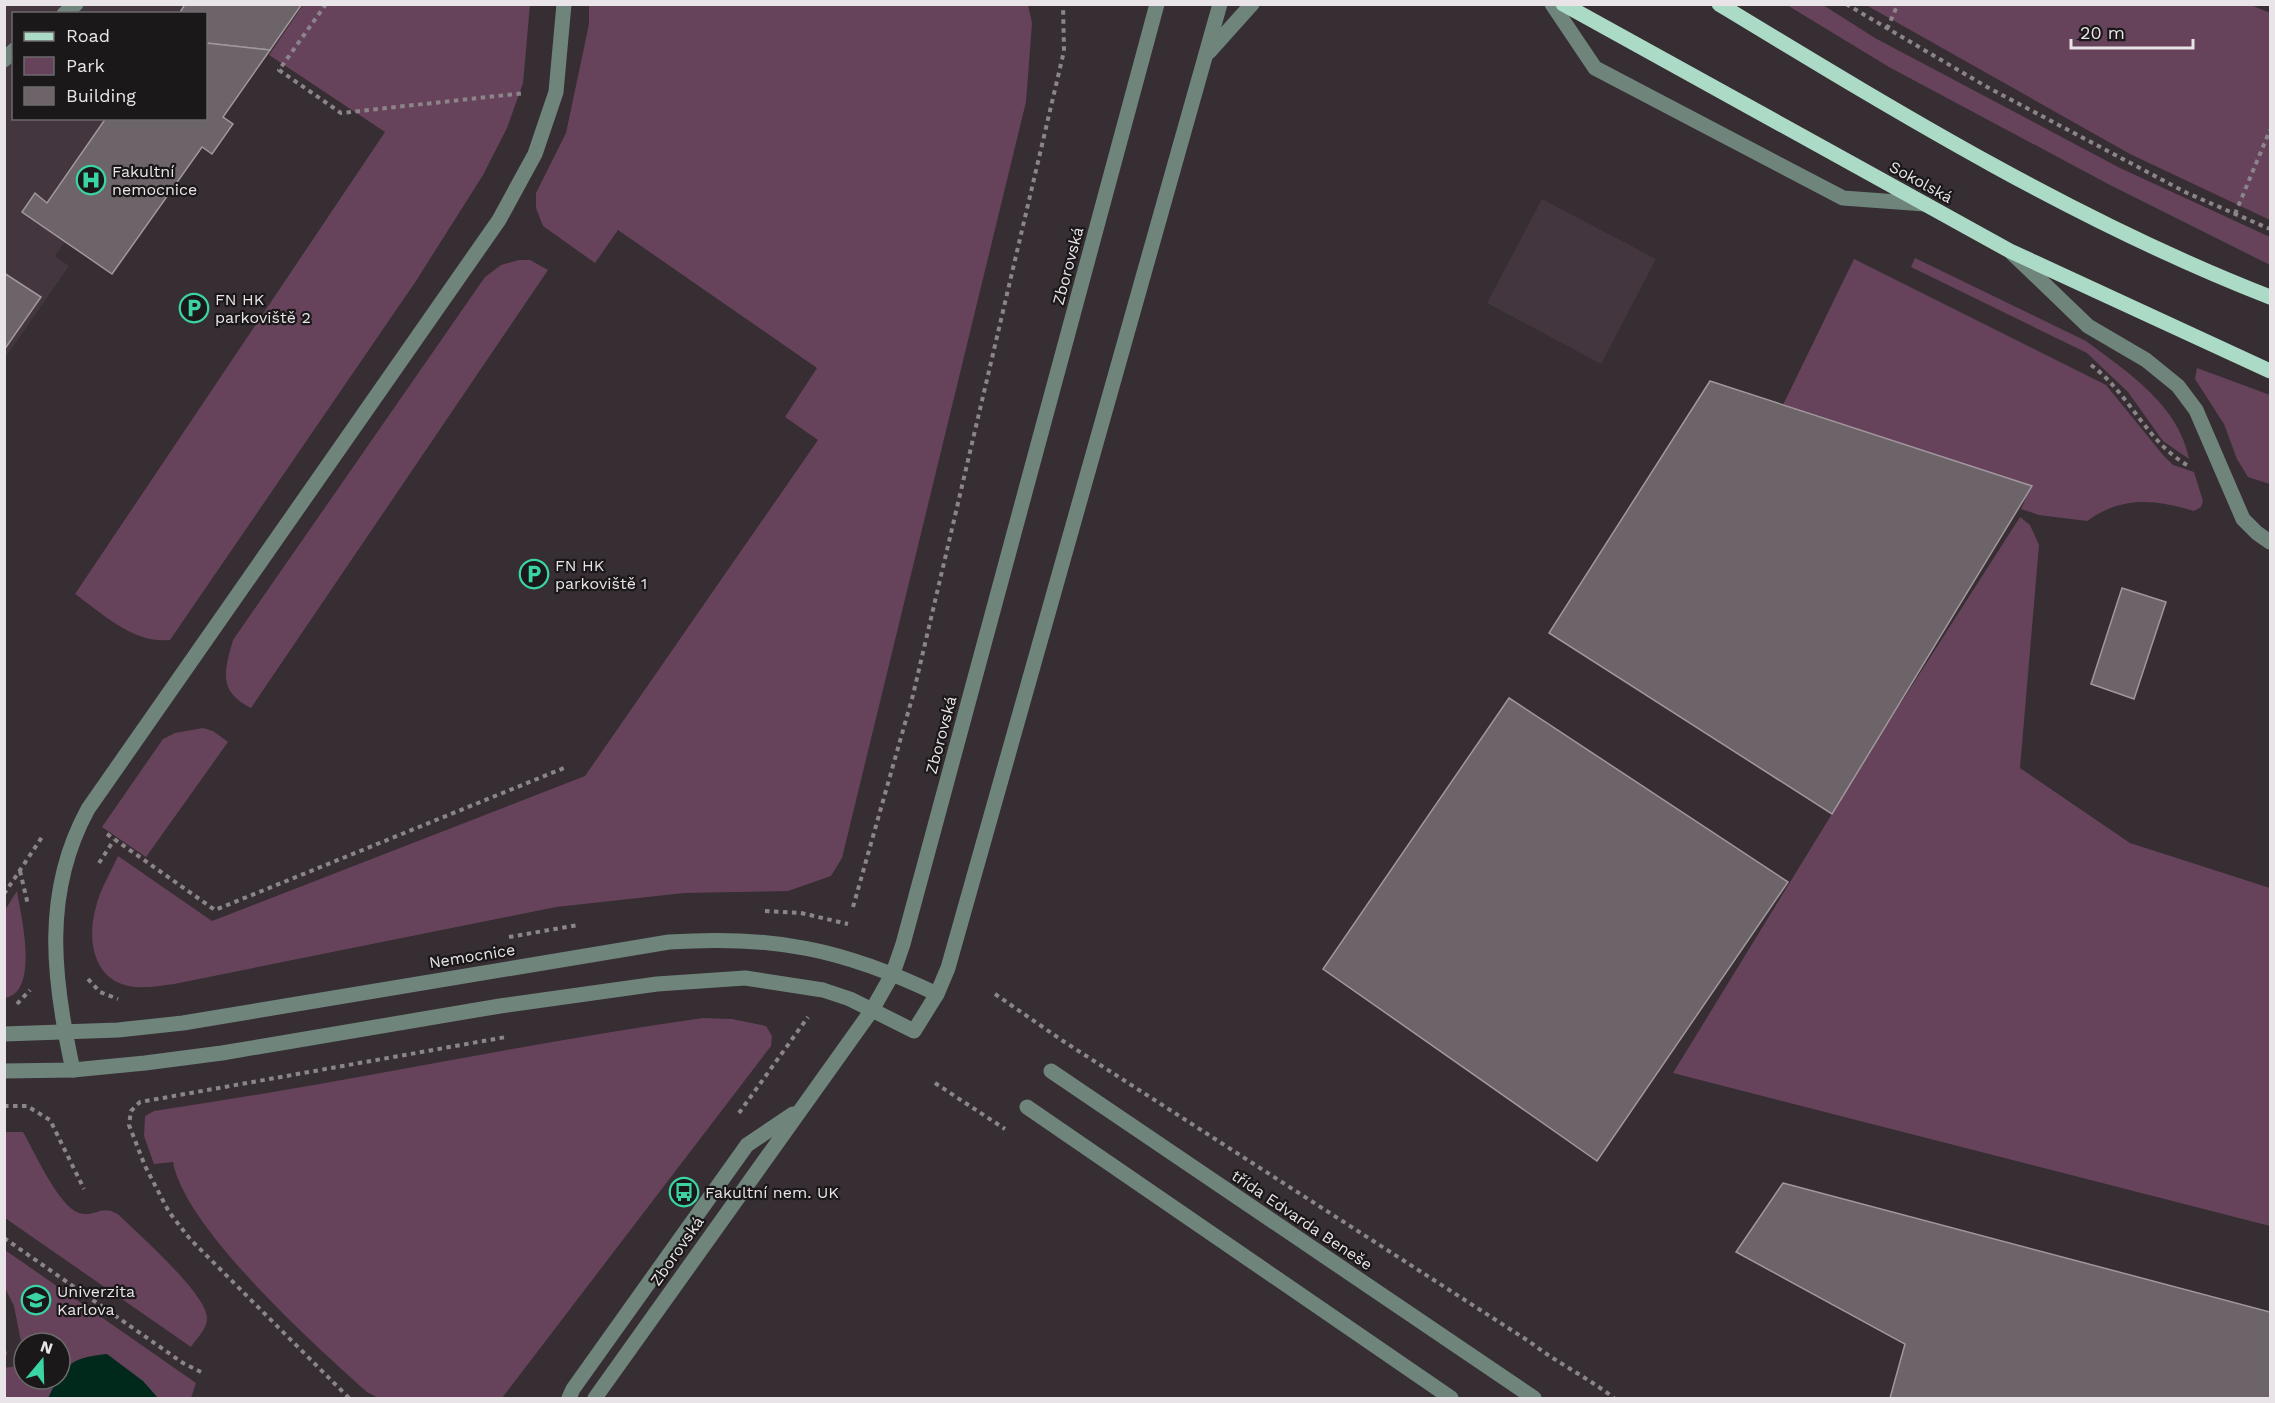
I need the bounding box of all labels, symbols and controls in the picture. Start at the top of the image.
legend [12,12,207,120]
scale bar [2071,12,2192,50]
text: 20 m [2080,22,2125,43]
text: Road [66,25,110,46]
text: Park [66,55,105,76]
text: Building [66,85,136,106]
street label: Sokolská [1886,157,1956,207]
place label: Fakultní nemocnice [112,162,197,199]
hospital icon: Fakultní nemocnice [75,164,107,196]
street label: Zborovská [1048,225,1088,307]
place label: FN HK parkoviště 2 [215,290,311,327]
parking icon: FN HK parkoviště 2 [178,292,210,324]
place label: FN HK parkoviště 1 [555,556,647,593]
parking icon: FN HK parkoviště 1 [518,558,550,590]
street label: Zborovská [921,694,961,776]
street label: Nemocnice [428,940,516,972]
street label: třída Edvarda Beneše [1228,1166,1376,1274]
bus stop icon: Fakultní nem. UK [668,1176,700,1208]
place label: Fakultní nem. UK [705,1183,839,1202]
street label: Zborovská [646,1213,708,1289]
place label: Univerzita Karlova [57,1282,135,1319]
school or university icon: Univerzita Karlova [20,1284,52,1316]
north arrow [12,1331,72,1391]
text: N [38,1336,55,1358]

